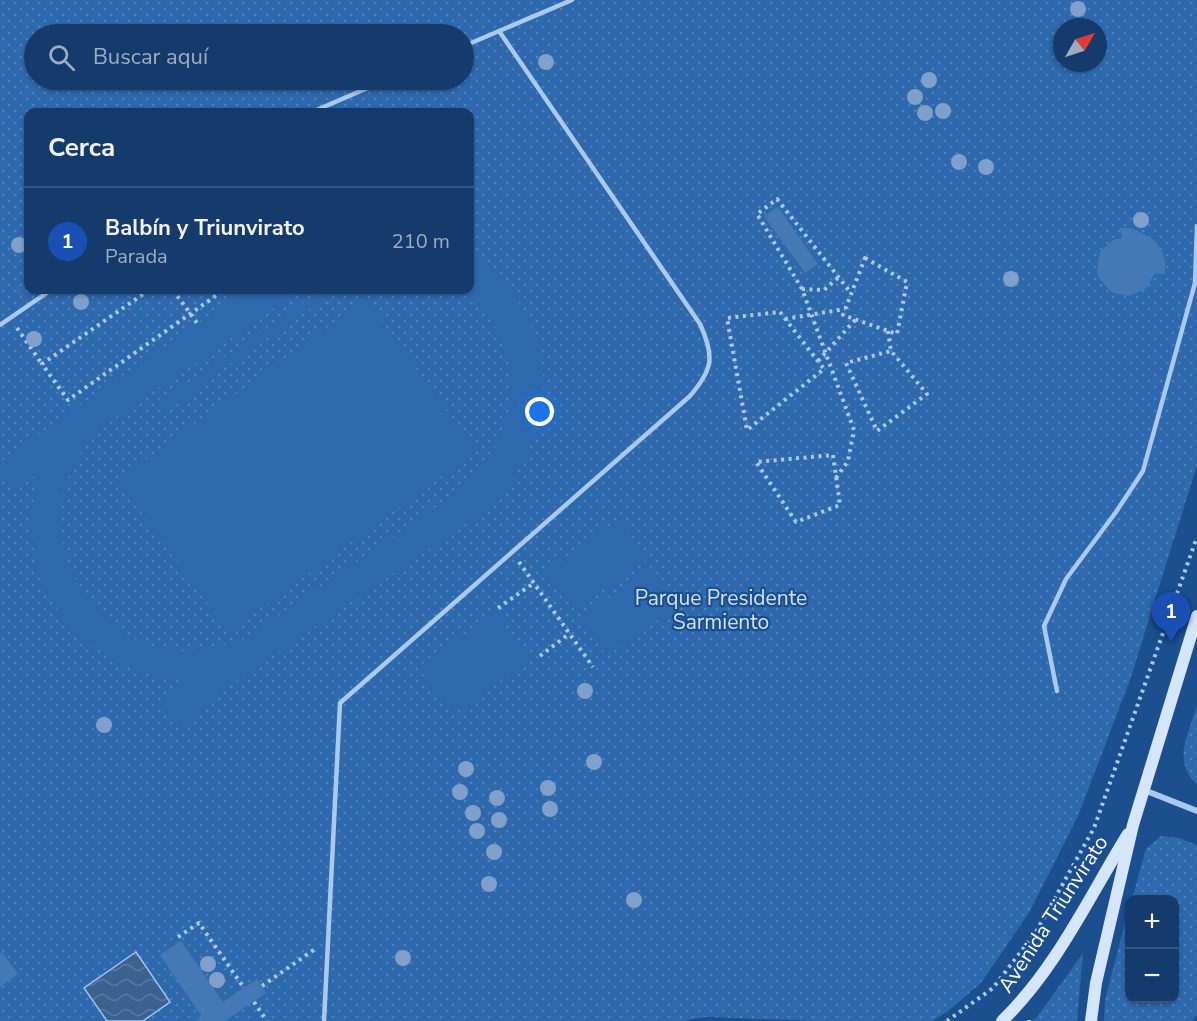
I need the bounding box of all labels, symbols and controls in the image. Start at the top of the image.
north arrow [1053,18,1107,72]
search box [24,24,474,90]
icon: search [45,41,78,74]
text: Buscar aquí [93,42,208,72]
text: Cerca [48,130,115,165]
text: Balbín y Triunvirato [105,213,305,243]
text: 1 [62,228,74,255]
text: 210 m [392,228,450,255]
text: Parada [105,243,168,270]
your location [525,397,554,426]
park label: Parque Presidente Sarmiento [635,584,807,636]
pin: 1 [1152,592,1190,642]
street label: Avenida Triunvirato [992,830,1114,998]
map controls [1125,895,1179,1003]
button: + [1125,895,1179,949]
button: − [1125,949,1179,1003]

